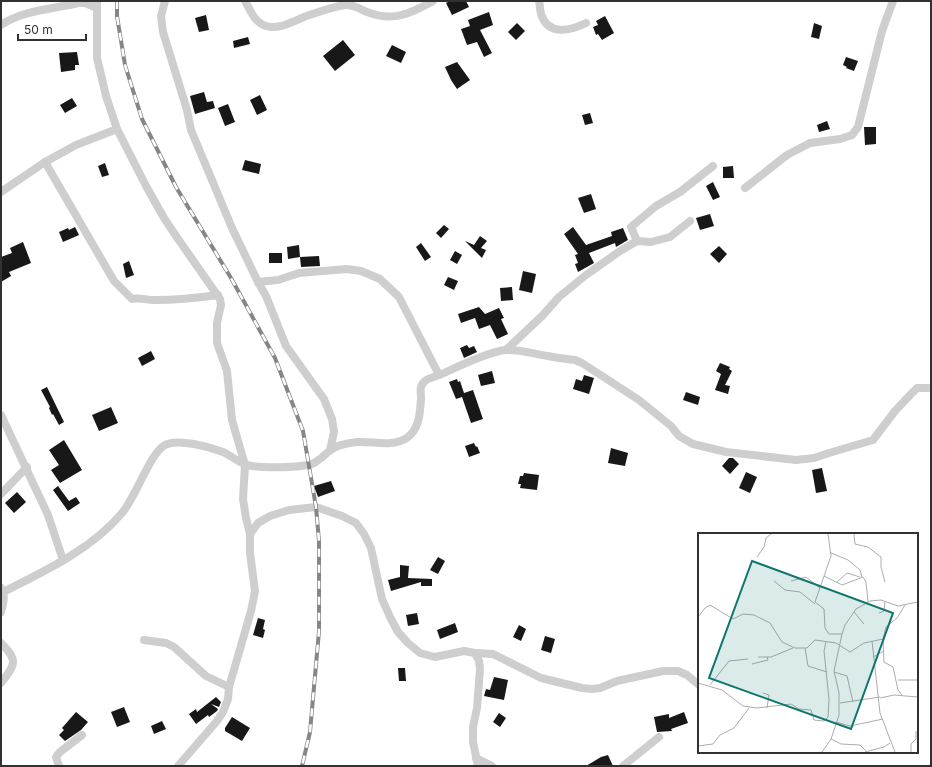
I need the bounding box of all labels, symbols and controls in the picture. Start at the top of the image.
scale bar [18,16,86,42]
text: 50 m [24,22,53,37]
inset map [698,533,918,753]

